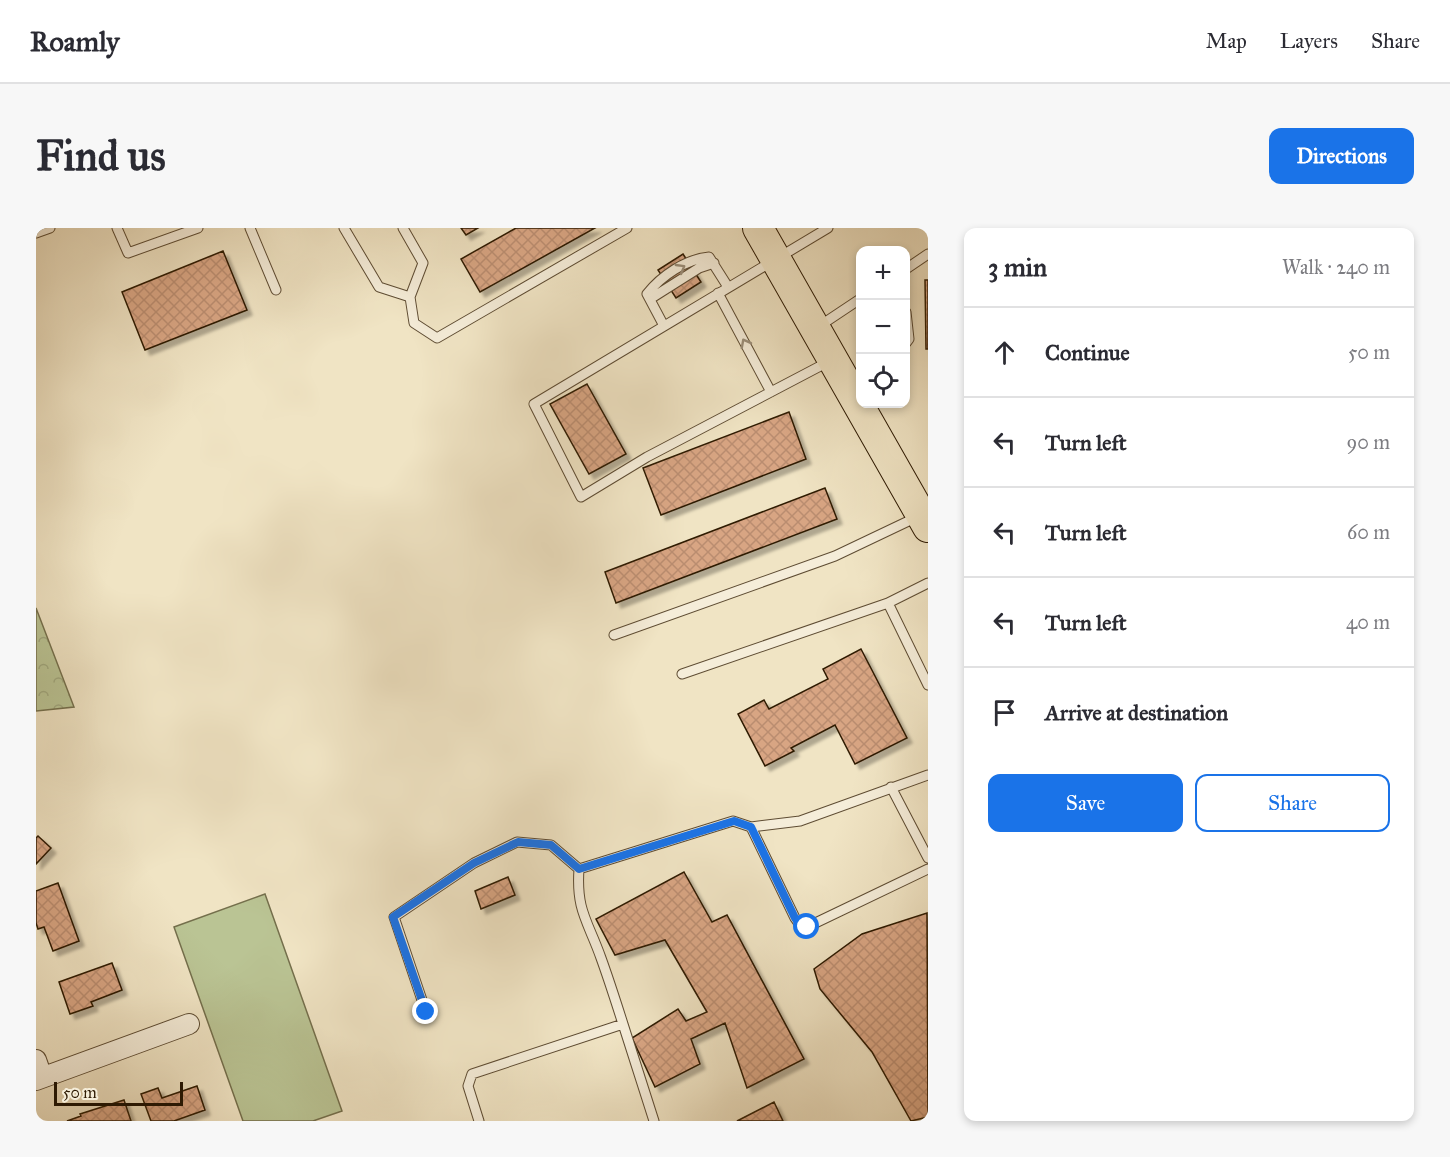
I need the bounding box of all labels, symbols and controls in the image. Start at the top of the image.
text: Roamly [30,24,119,59]
text: Map [1206,28,1247,54]
text: Layers [1280,28,1338,54]
text: Share [1371,28,1420,54]
button: Directions [1269,128,1414,184]
text: Find us [36,130,166,182]
map controls [856,246,910,408]
button: + [856,246,910,300]
text: 3 min [988,251,1047,283]
text: Walk · 240 m [1282,255,1390,279]
one-way arrow [675,263,685,275]
button: − [856,300,910,354]
icon: ahead [988,336,1021,369]
one-way arrow [740,338,752,349]
text: Continue [1045,339,1130,366]
text: 50 m [1348,340,1390,364]
button: locate [856,354,910,408]
icon: left [988,426,1021,459]
text: Turn left [1045,429,1127,456]
text: 90 m [1347,430,1390,454]
icon: left [988,516,1021,549]
text: Turn left [1045,519,1127,546]
text: 60 m [1347,520,1390,544]
icon: left [988,606,1021,639]
text: Turn left [1045,609,1127,636]
text: 40 m [1346,610,1390,634]
icon: arrive [988,696,1021,729]
text: Arrive at destination [1045,699,1228,726]
button: Save [988,774,1183,832]
button: Share [1195,774,1390,832]
route start [793,913,819,939]
route end [412,998,438,1024]
scale bar [54,1079,183,1106]
text: 50 m [63,1083,97,1102]

